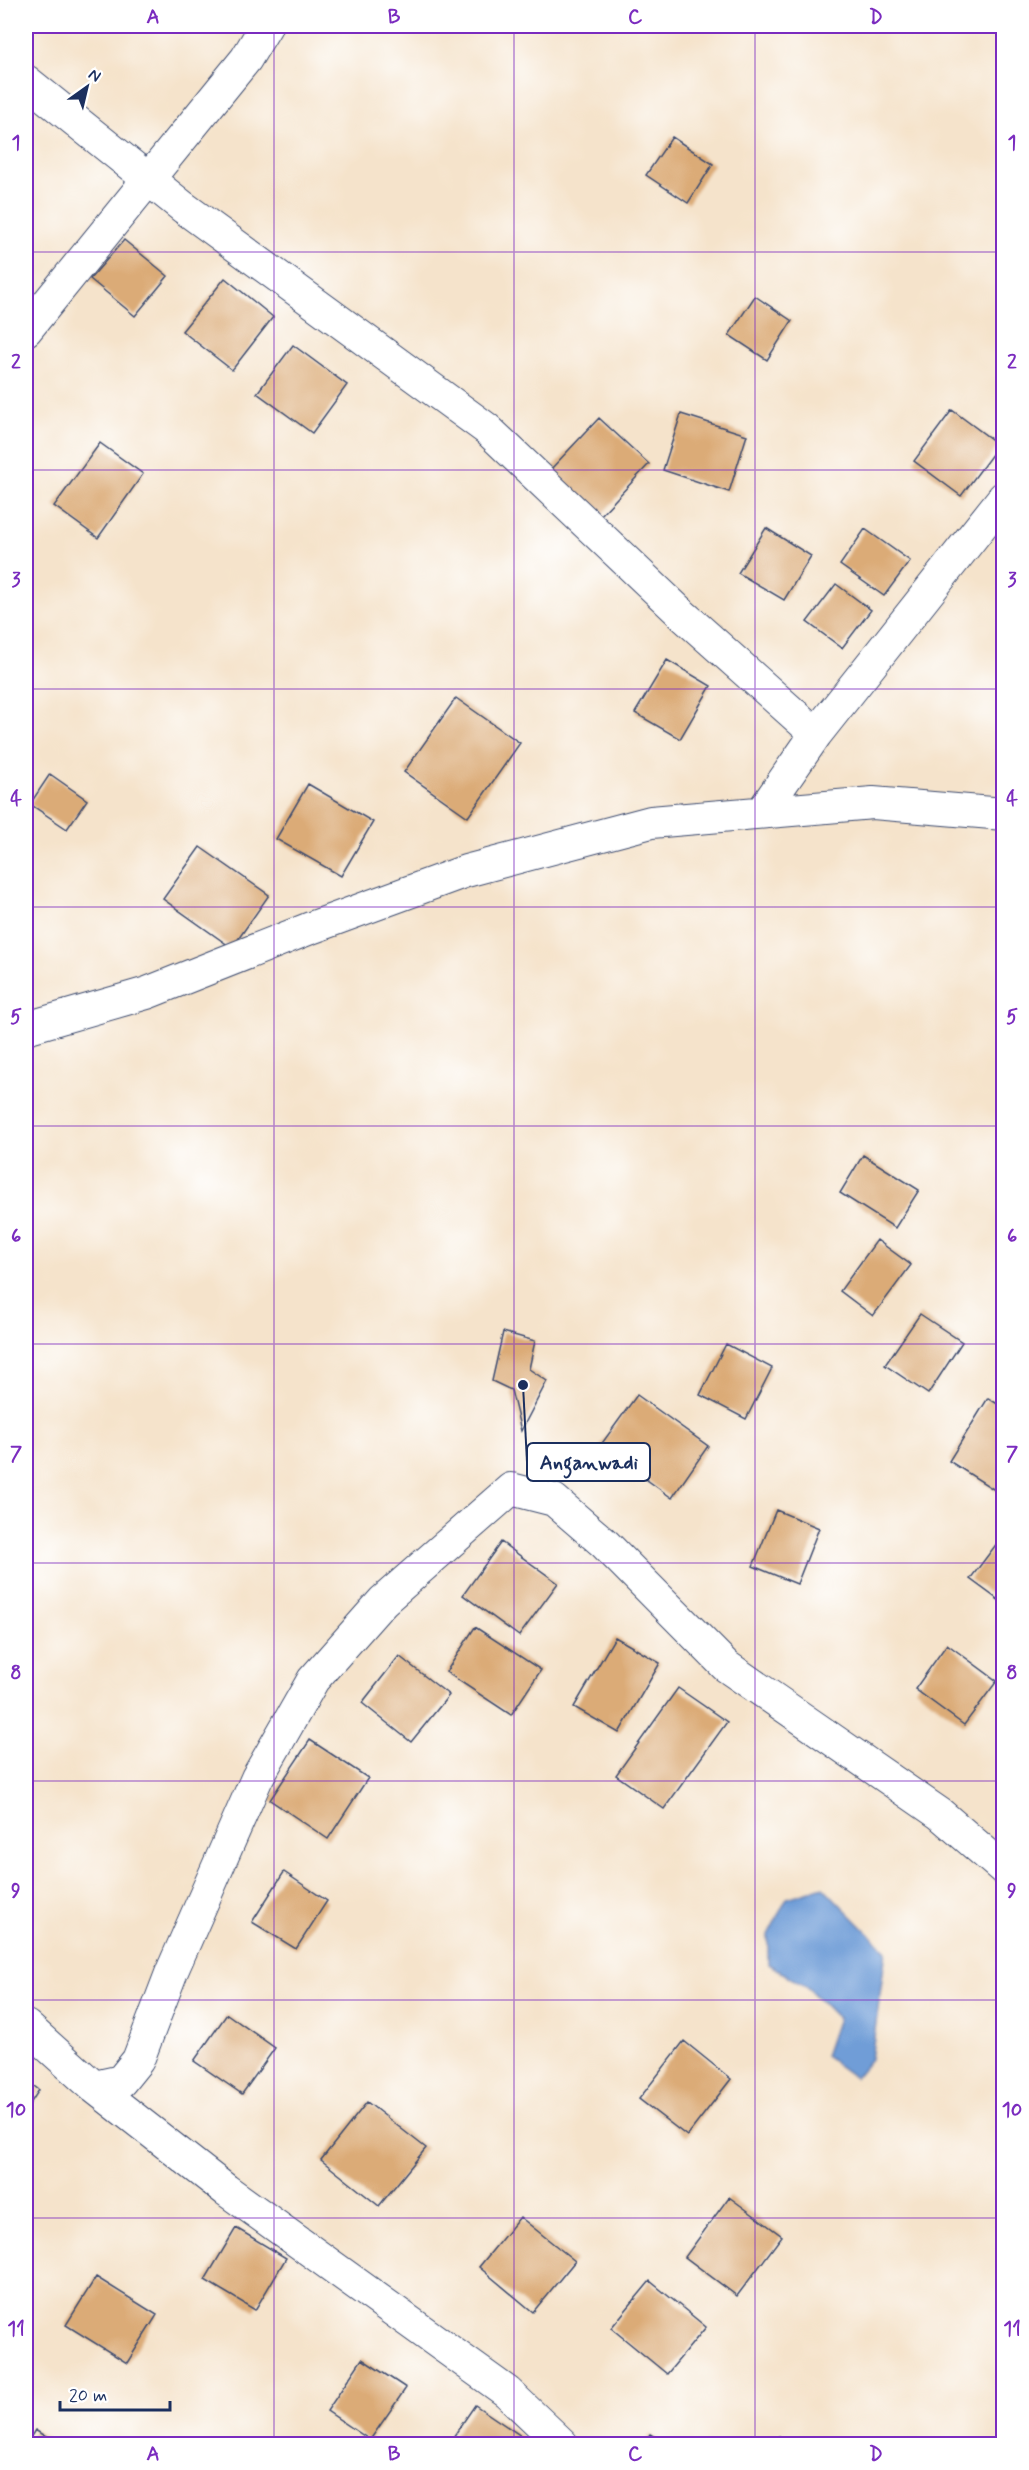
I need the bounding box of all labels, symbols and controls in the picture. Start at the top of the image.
text: A [146,4,160,31]
text: B [388,4,401,31]
text: C [628,4,643,31]
text: D [869,4,883,31]
north arrow [57,57,117,117]
text: N [84,64,105,87]
text: 1 [12,130,20,157]
text: 1 [1008,130,1016,157]
text: 2 [11,349,21,376]
text: 2 [1007,349,1017,376]
text: 3 [11,567,21,594]
text: 3 [1007,567,1017,594]
text: 4 [10,786,22,813]
text: 4 [1006,786,1018,813]
text: 5 [10,1004,22,1031]
text: 5 [1006,1004,1018,1031]
text: 6 [11,1223,21,1250]
text: 6 [1007,1223,1017,1250]
text: 7 [10,1441,22,1468]
text: 7 [1006,1441,1018,1468]
callout: Anganwadi [527,1443,650,1481]
text: Anganwadi [540,1450,639,1479]
text: 8 [10,1660,22,1687]
text: 8 [1006,1660,1018,1687]
text: 9 [11,1878,21,1905]
text: 9 [1007,1878,1017,1905]
text: 10 [6,2097,26,2124]
text: 10 [1002,2097,1022,2124]
text: 11 [7,2316,25,2343]
text: 11 [1003,2316,1021,2343]
scale bar [60,2374,170,2412]
text: 20 m [69,2384,107,2408]
text: A [146,2441,160,2468]
text: B [388,2441,401,2468]
text: C [628,2441,643,2468]
text: D [869,2441,883,2468]

